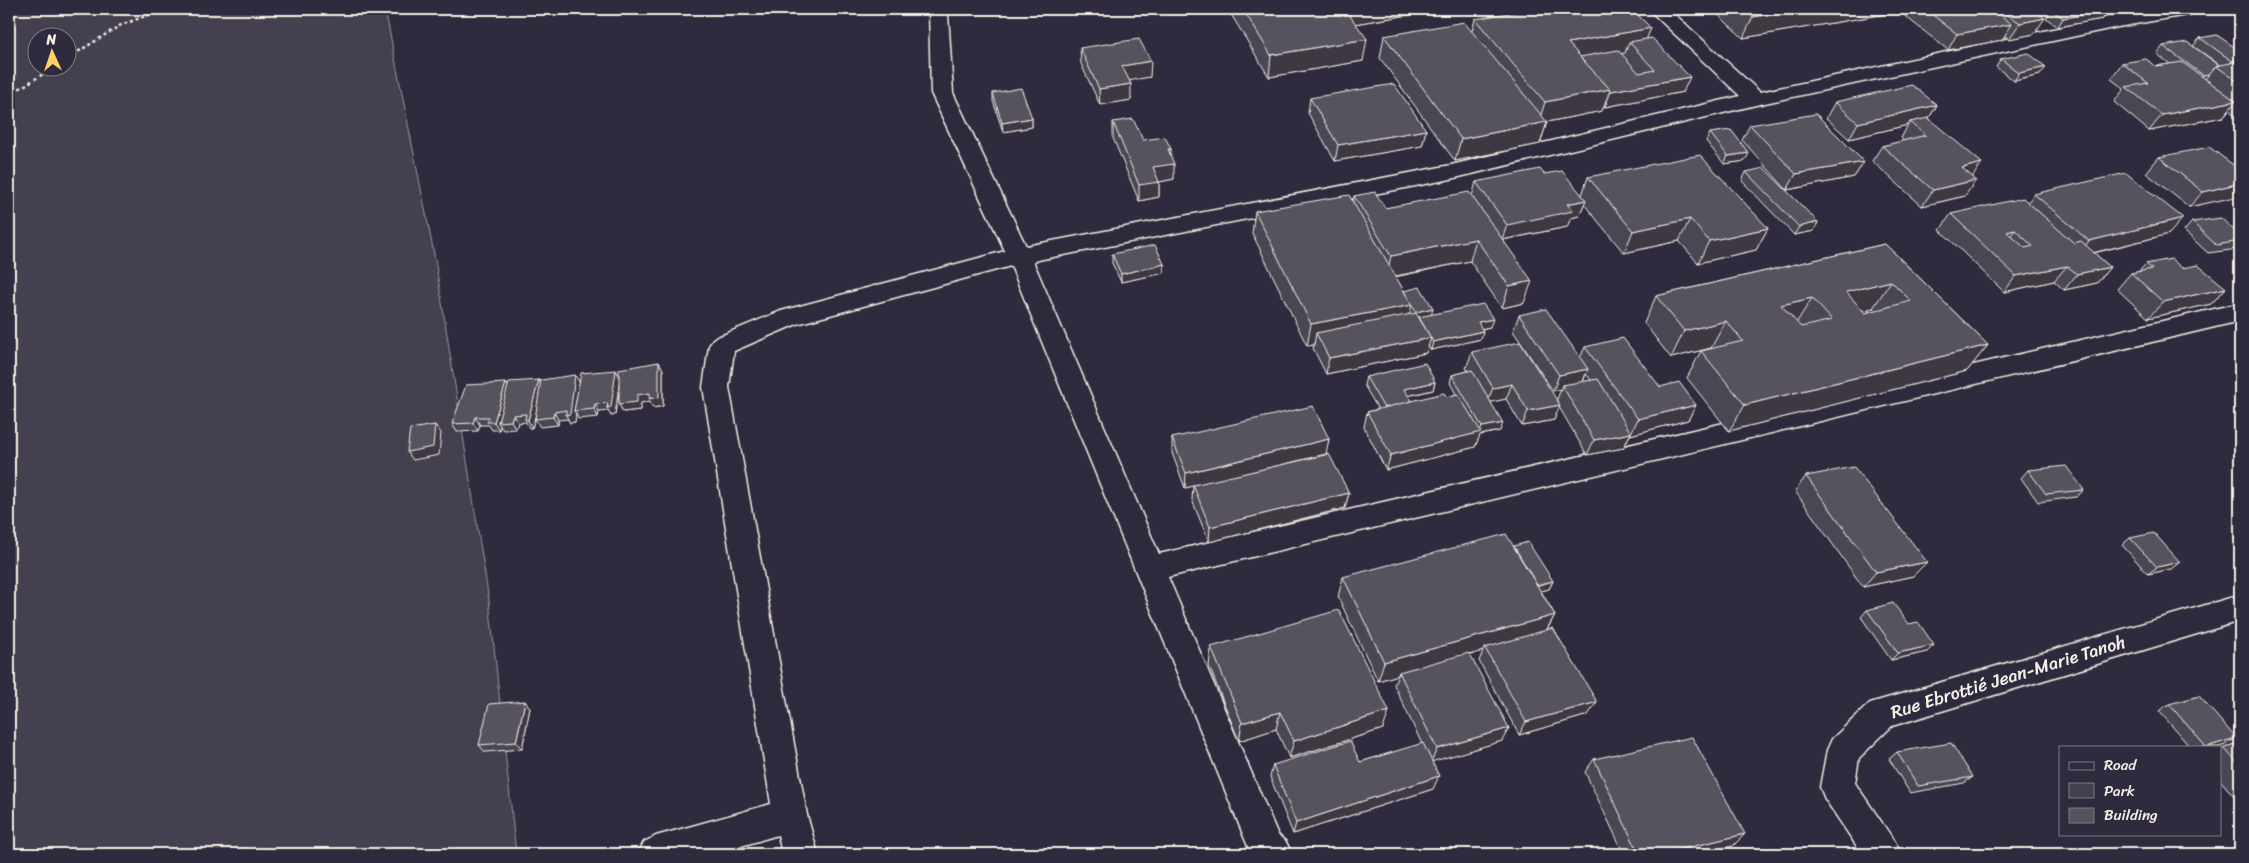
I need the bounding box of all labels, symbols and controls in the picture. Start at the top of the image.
text: N [45,27,57,52]
north arrow [28,28,78,78]
street label: Rue Ebrottié Jean-Marie Tanoh [1887,626,2129,728]
legend [2059,746,2222,836]
text: Road [2104,752,2137,778]
text: Park [2104,778,2135,804]
text: Building [2104,802,2158,828]

